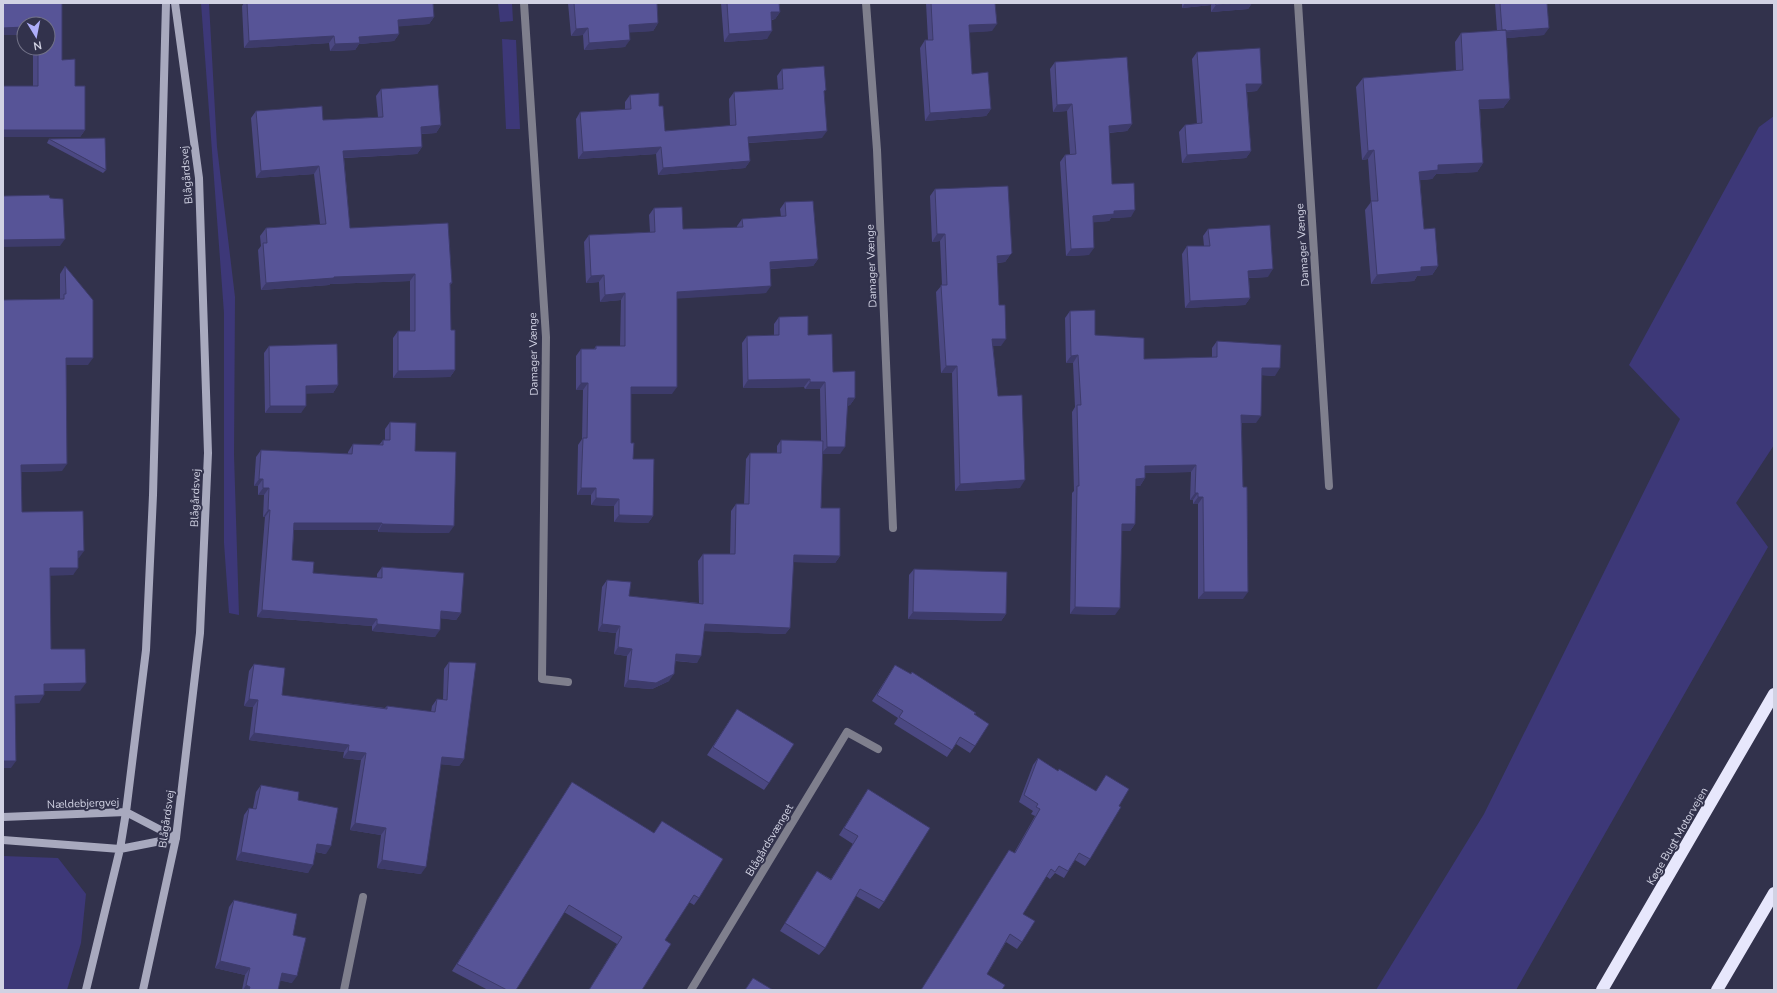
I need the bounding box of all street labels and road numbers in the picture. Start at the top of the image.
street label: Blågårdsvej [176,145,197,205]
street label: Damager Vænge [1292,203,1313,287]
street label: Damager Vænge [863,224,880,308]
street label: Damager Vænge [525,312,542,396]
street label: Blågårdsvej [187,469,204,527]
street label: Køge Bugt Motorvejen [1643,785,1712,888]
street label: Blågårdsvej [155,789,178,849]
street label: Nældebjergvej [47,795,119,812]
street label: Blågårdsvænget [742,801,797,879]

